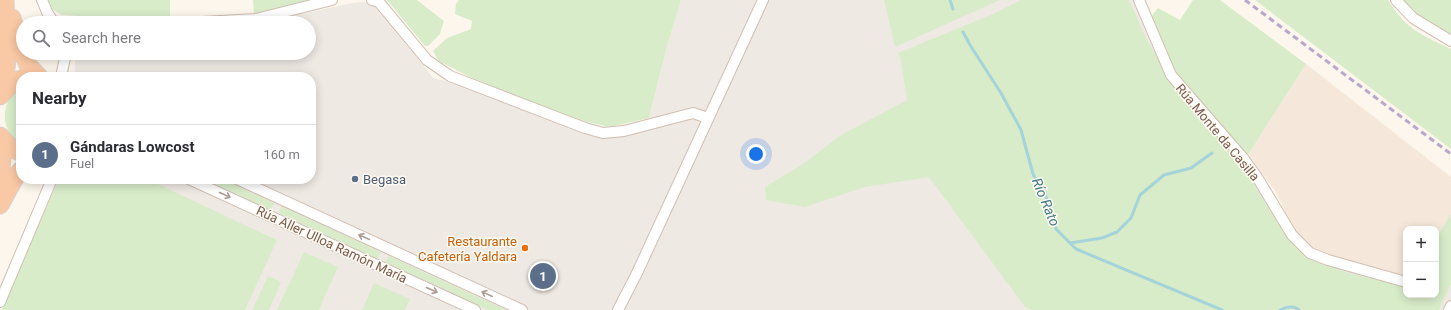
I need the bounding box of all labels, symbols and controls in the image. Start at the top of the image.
search box [16,16,316,60]
icon: search [30,27,52,49]
text: Search here [62,29,141,47]
street label: Rúa Monte da Casilla [1173,81,1263,184]
text: Nearby [32,88,87,108]
text: Gándaras Lowcost [70,138,195,156]
your location [746,144,766,164]
text: 1 [41,147,49,162]
text: 160 m [263,147,300,162]
text: Fuel [70,156,94,171]
place label: Begasa [363,172,406,187]
marker: Begasa [350,174,360,184]
water label: Río Rato [1029,176,1063,229]
one-way arrow [218,192,230,199]
street label: Rúa Aller Ulloa Ramón María [254,203,410,286]
map controls [1403,226,1439,298]
button: + [1403,226,1439,262]
one-way arrow [359,233,371,240]
place label: Restaurante Cafetería Yaldara [418,234,517,264]
marker: Restaurante Cafetería Yaldara [520,243,530,253]
pin: 1 [530,261,556,291]
button: − [1403,262,1439,298]
one-way arrow [426,287,438,294]
one-way arrow [481,290,493,297]

